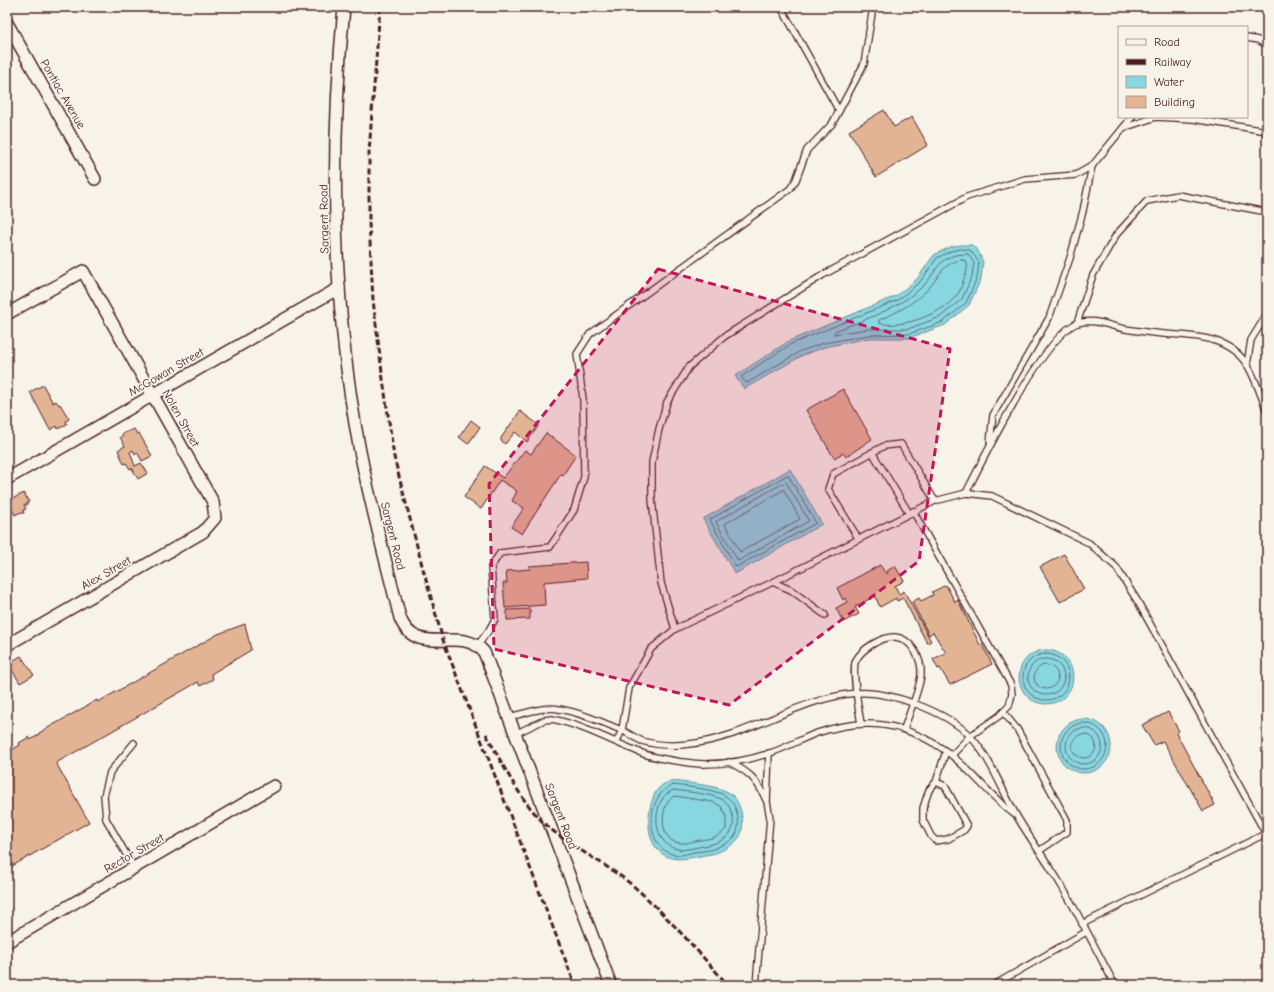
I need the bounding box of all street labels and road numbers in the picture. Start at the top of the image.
street label: Pontiac Avenue [37,57,89,131]
street label: Sargent Road [316,184,332,254]
street label: McGowan Street [126,345,207,399]
street label: Nolen Street [159,387,203,450]
street label: Sargent Road [378,501,408,571]
street label: Alex Street [79,553,134,593]
street label: Sargent Road [542,781,580,851]
street label: Rector Street [101,830,167,876]

